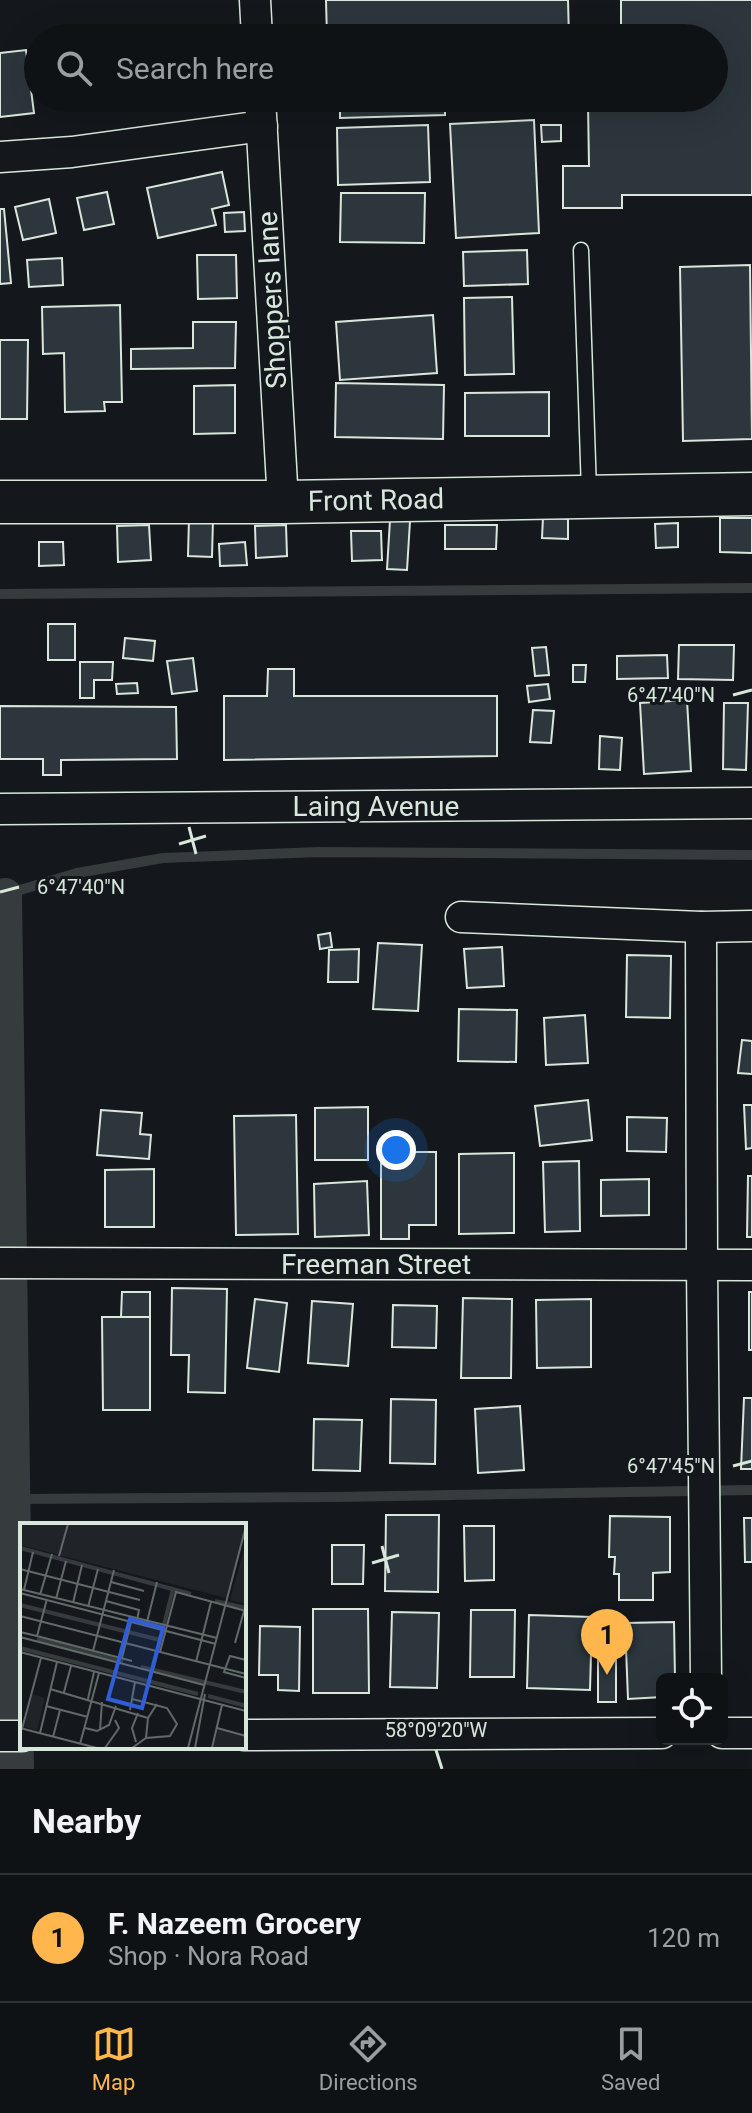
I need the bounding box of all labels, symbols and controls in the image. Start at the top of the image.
search box [24,24,728,112]
icon: search [52,46,96,90]
text: Search here [116,51,274,86]
street label: Shoppers lane [251,210,293,390]
street label: Front Road [308,482,444,518]
text: 6°47'40"N [627,683,715,707]
street label: Laing Avenue [293,790,459,823]
text: 6°47'40"N [37,875,125,899]
your location [376,1130,416,1170]
street label: Freeman Street [281,1248,471,1281]
text: 6°47'45"N [627,1454,715,1478]
inset map [20,1523,246,1749]
pin: 1 [581,1609,633,1675]
map controls [656,1673,728,1745]
button: locate [656,1673,728,1745]
text: 58°09'20"W [385,1718,488,1742]
text: Nearby [32,1801,141,1841]
text: F. Nazeem Grocery [108,1906,361,1941]
text: 1 [51,1923,65,1953]
text: 120 m [647,1923,720,1953]
text: Shop · Nora Road [108,1941,309,1971]
tab: Map [92,2022,136,2095]
tab: Directions [319,2022,418,2095]
tab: Saved [601,2022,660,2095]

